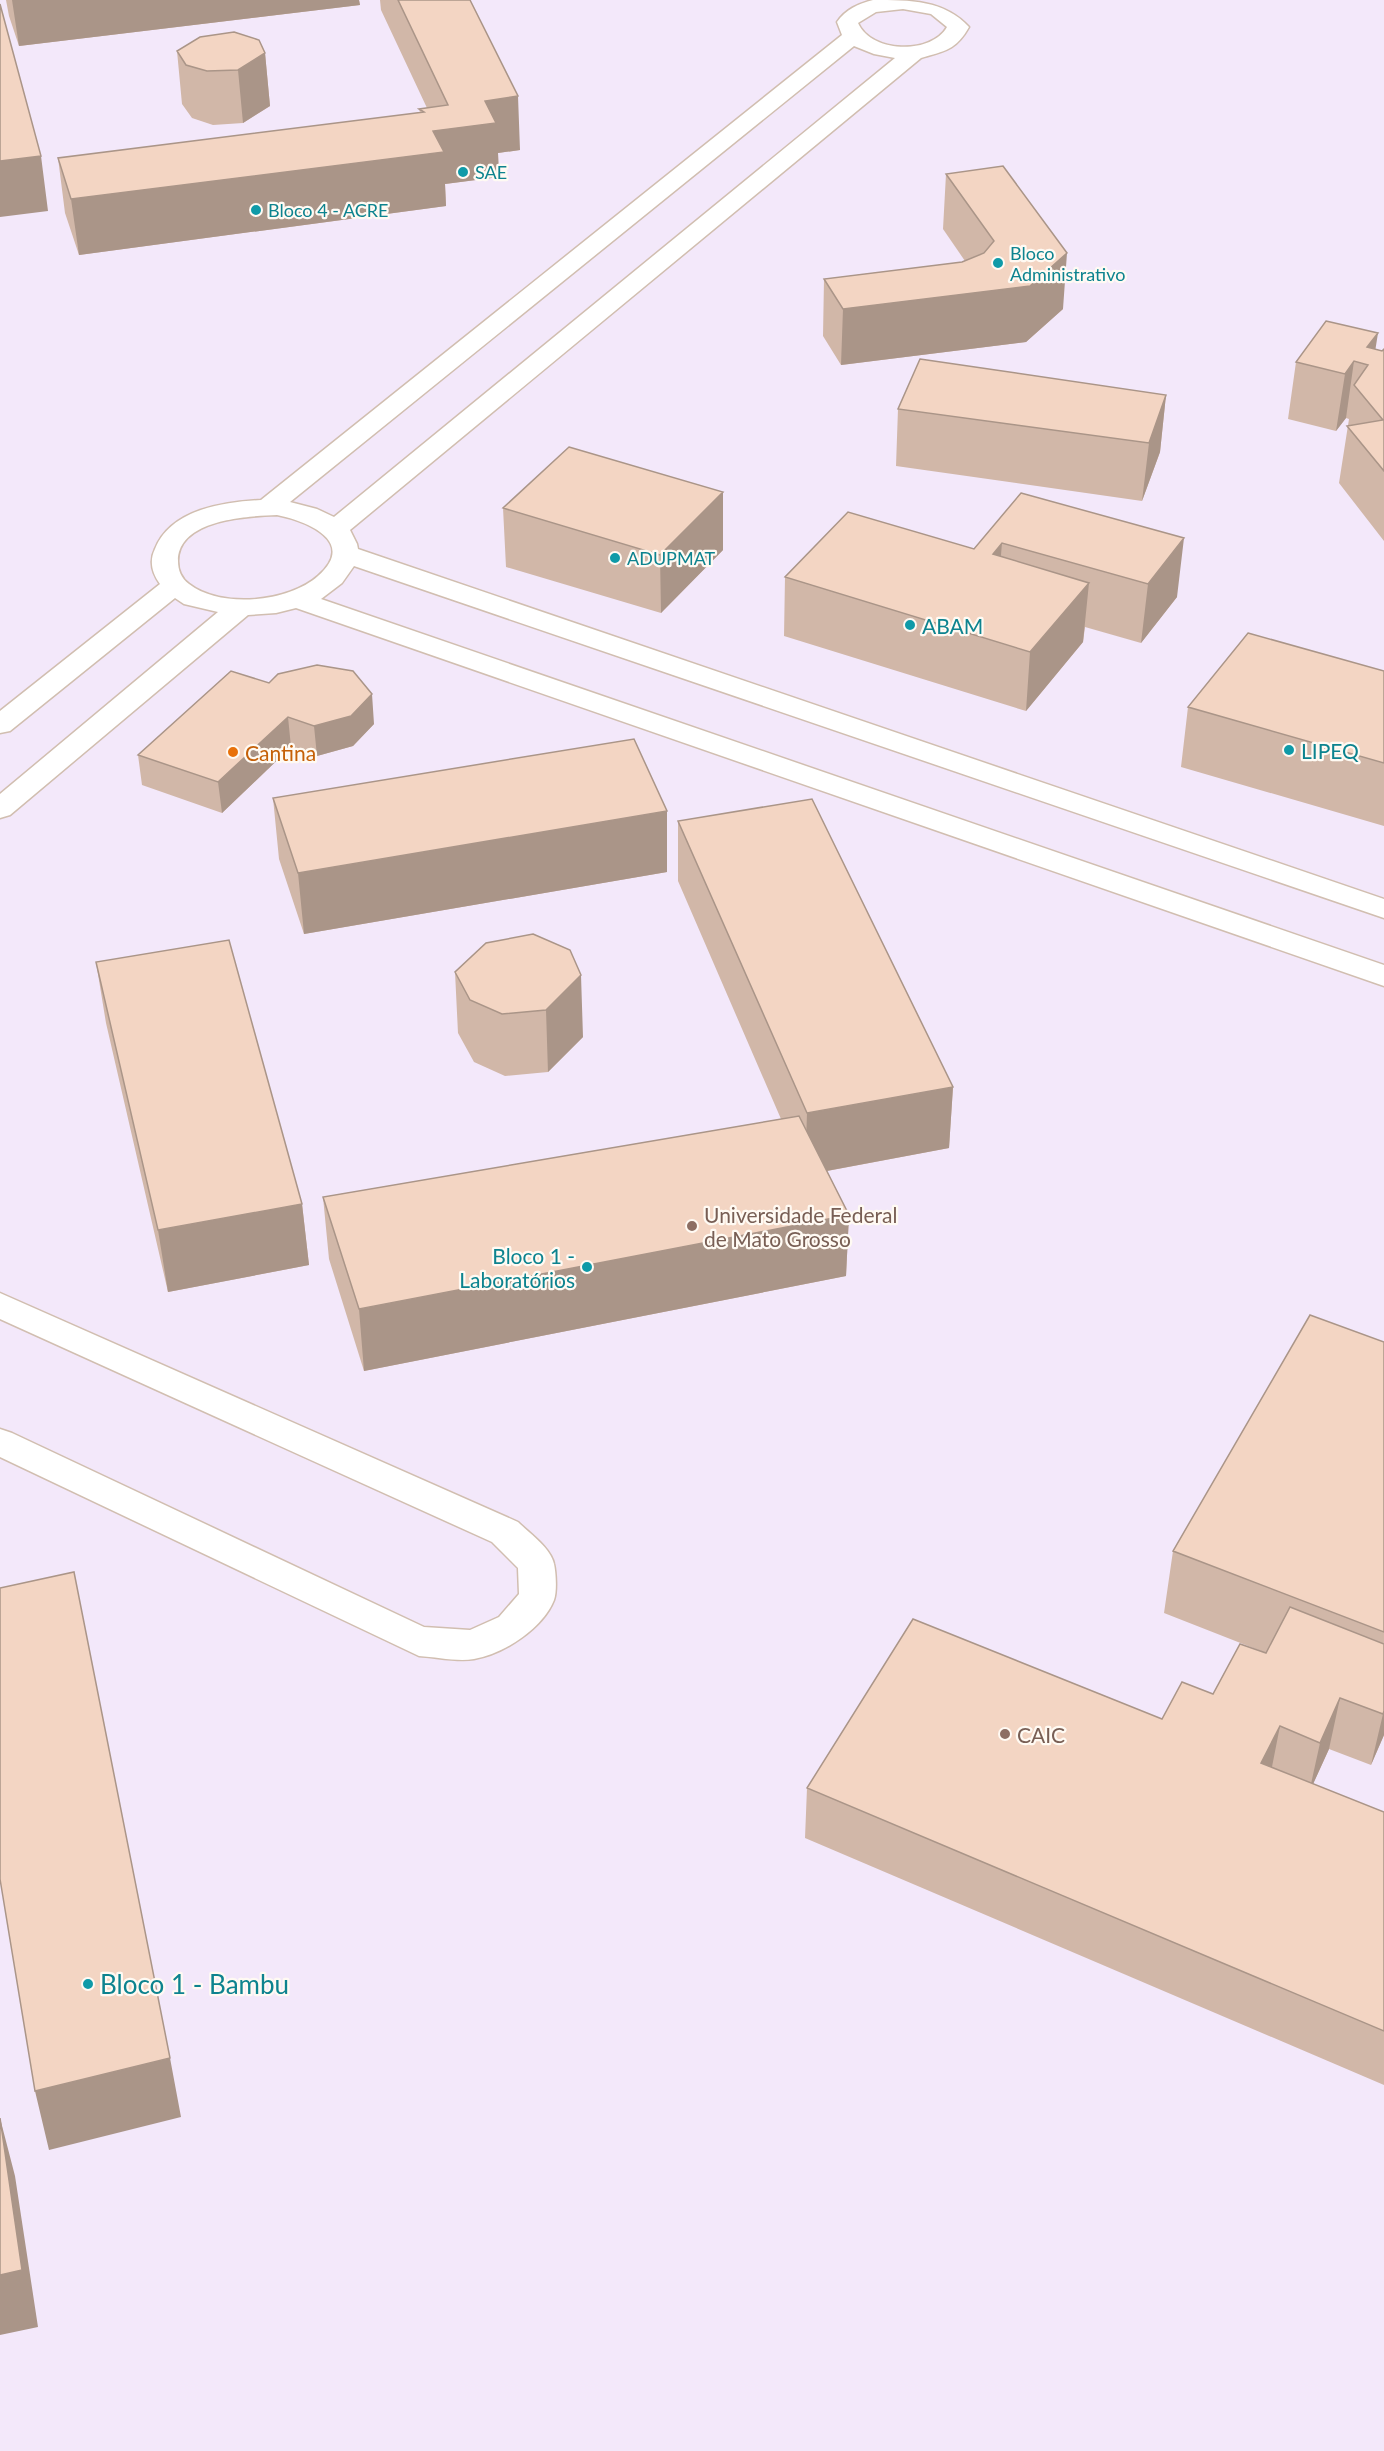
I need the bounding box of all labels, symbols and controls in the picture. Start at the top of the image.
place label: SAE [475,161,507,183]
marker: SAE [456,165,470,179]
place label: Bloco 4 - ACRE [268,199,388,221]
marker: Bloco 4 - ACRE [249,203,263,217]
place label: Bloco Administrativo [1010,242,1125,285]
marker: Bloco Administrativo [991,256,1005,270]
place label: ADUPMAT [627,547,716,569]
marker: ADUPMAT [608,551,622,565]
place label: ABAM [922,613,983,638]
marker: ABAM [903,618,917,632]
place label: LIPEQ [1301,738,1359,763]
place label: Cantina [245,740,316,765]
marker: LIPEQ [1282,743,1296,757]
marker: Cantina [226,745,240,759]
place label: Universidade Federal de Mato Grosso [704,1202,897,1251]
marker: Universidade Federal de Mato Grosso [685,1219,699,1233]
place label: Bloco 1 - Laboratórios [459,1243,575,1292]
marker: Bloco 1 - Laboratórios [580,1260,594,1274]
place label: CAIC [1017,1722,1065,1747]
marker: CAIC [998,1727,1012,1741]
place label: Bloco 1 - Bambu [100,1968,289,2000]
marker: Bloco 1 - Bambu [81,1977,95,1991]

